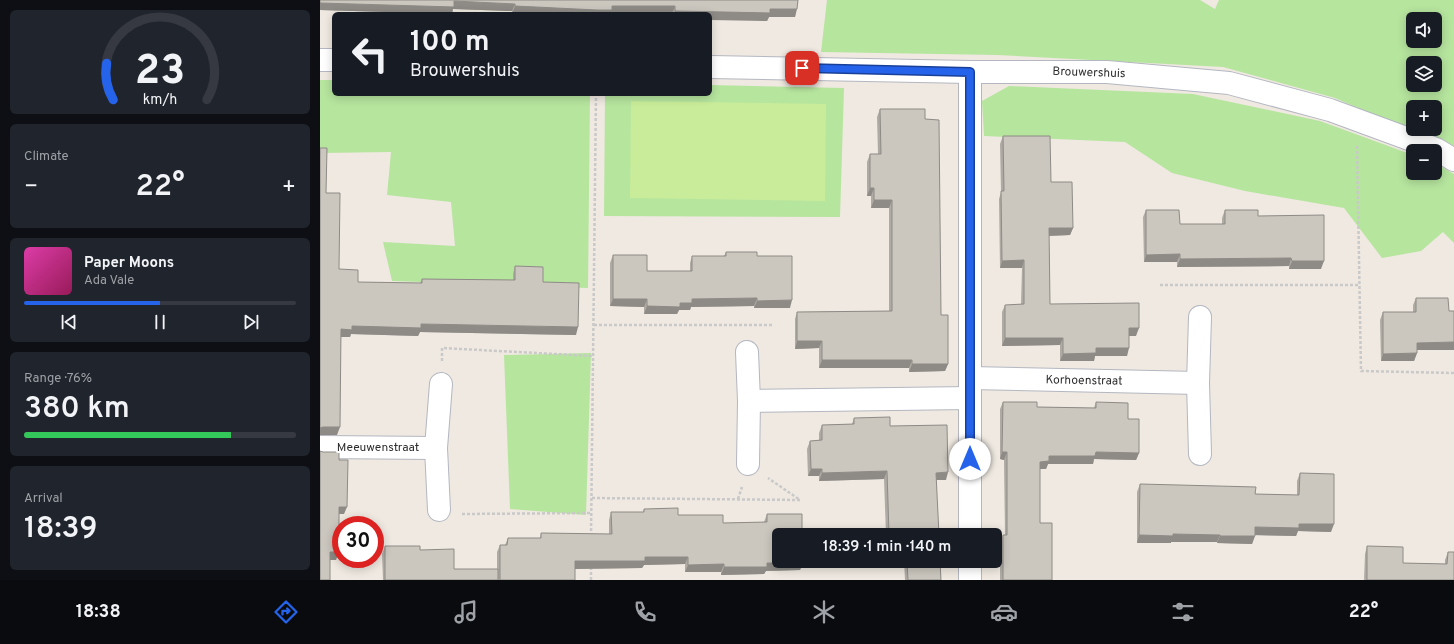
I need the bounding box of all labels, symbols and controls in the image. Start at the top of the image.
map controls [1406,12,1442,180]
button: sound [1406,12,1442,48]
text: 100 m [410,25,490,61]
icon: left [344,28,396,80]
text: 23 [135,46,185,99]
pin [785,51,819,85]
button: layers [1406,56,1442,92]
icon: arrive [791,57,813,79]
text: Brouwershuis [410,60,520,83]
street label: Brouwershuis [1052,64,1126,82]
text: km/h [143,91,177,109]
button: + [1406,100,1442,136]
button: − [1406,144,1442,180]
text: Climate [24,149,69,165]
text: 22° [135,169,185,206]
text: − [24,174,38,201]
text: + [282,174,296,201]
text: Paper Moons [84,254,174,273]
text: Ada Vale [84,273,134,289]
icon: previous [58,311,80,333]
icon: pause [149,311,171,333]
icon: next [240,311,262,333]
text: Range · 76% [24,371,92,387]
street label: Korhoenstraat [1045,372,1123,390]
text: 380 km [24,391,130,428]
position arrow [949,438,991,480]
street label: Meeuwenstraat [337,440,419,456]
text: Arrival [24,491,63,507]
text: 18:39 [24,511,98,548]
speed limit sign: 30 [332,516,384,568]
text: 18:39 · 1 min · 140 m [823,538,951,557]
icon: directions [272,598,300,626]
icon: music [452,598,480,626]
icon: phone [631,598,659,626]
icon: climate [810,598,838,626]
icon: car [990,598,1018,626]
icon: filters [1169,598,1197,626]
text: 18:38 [76,601,121,624]
text: 22° [1349,601,1378,624]

